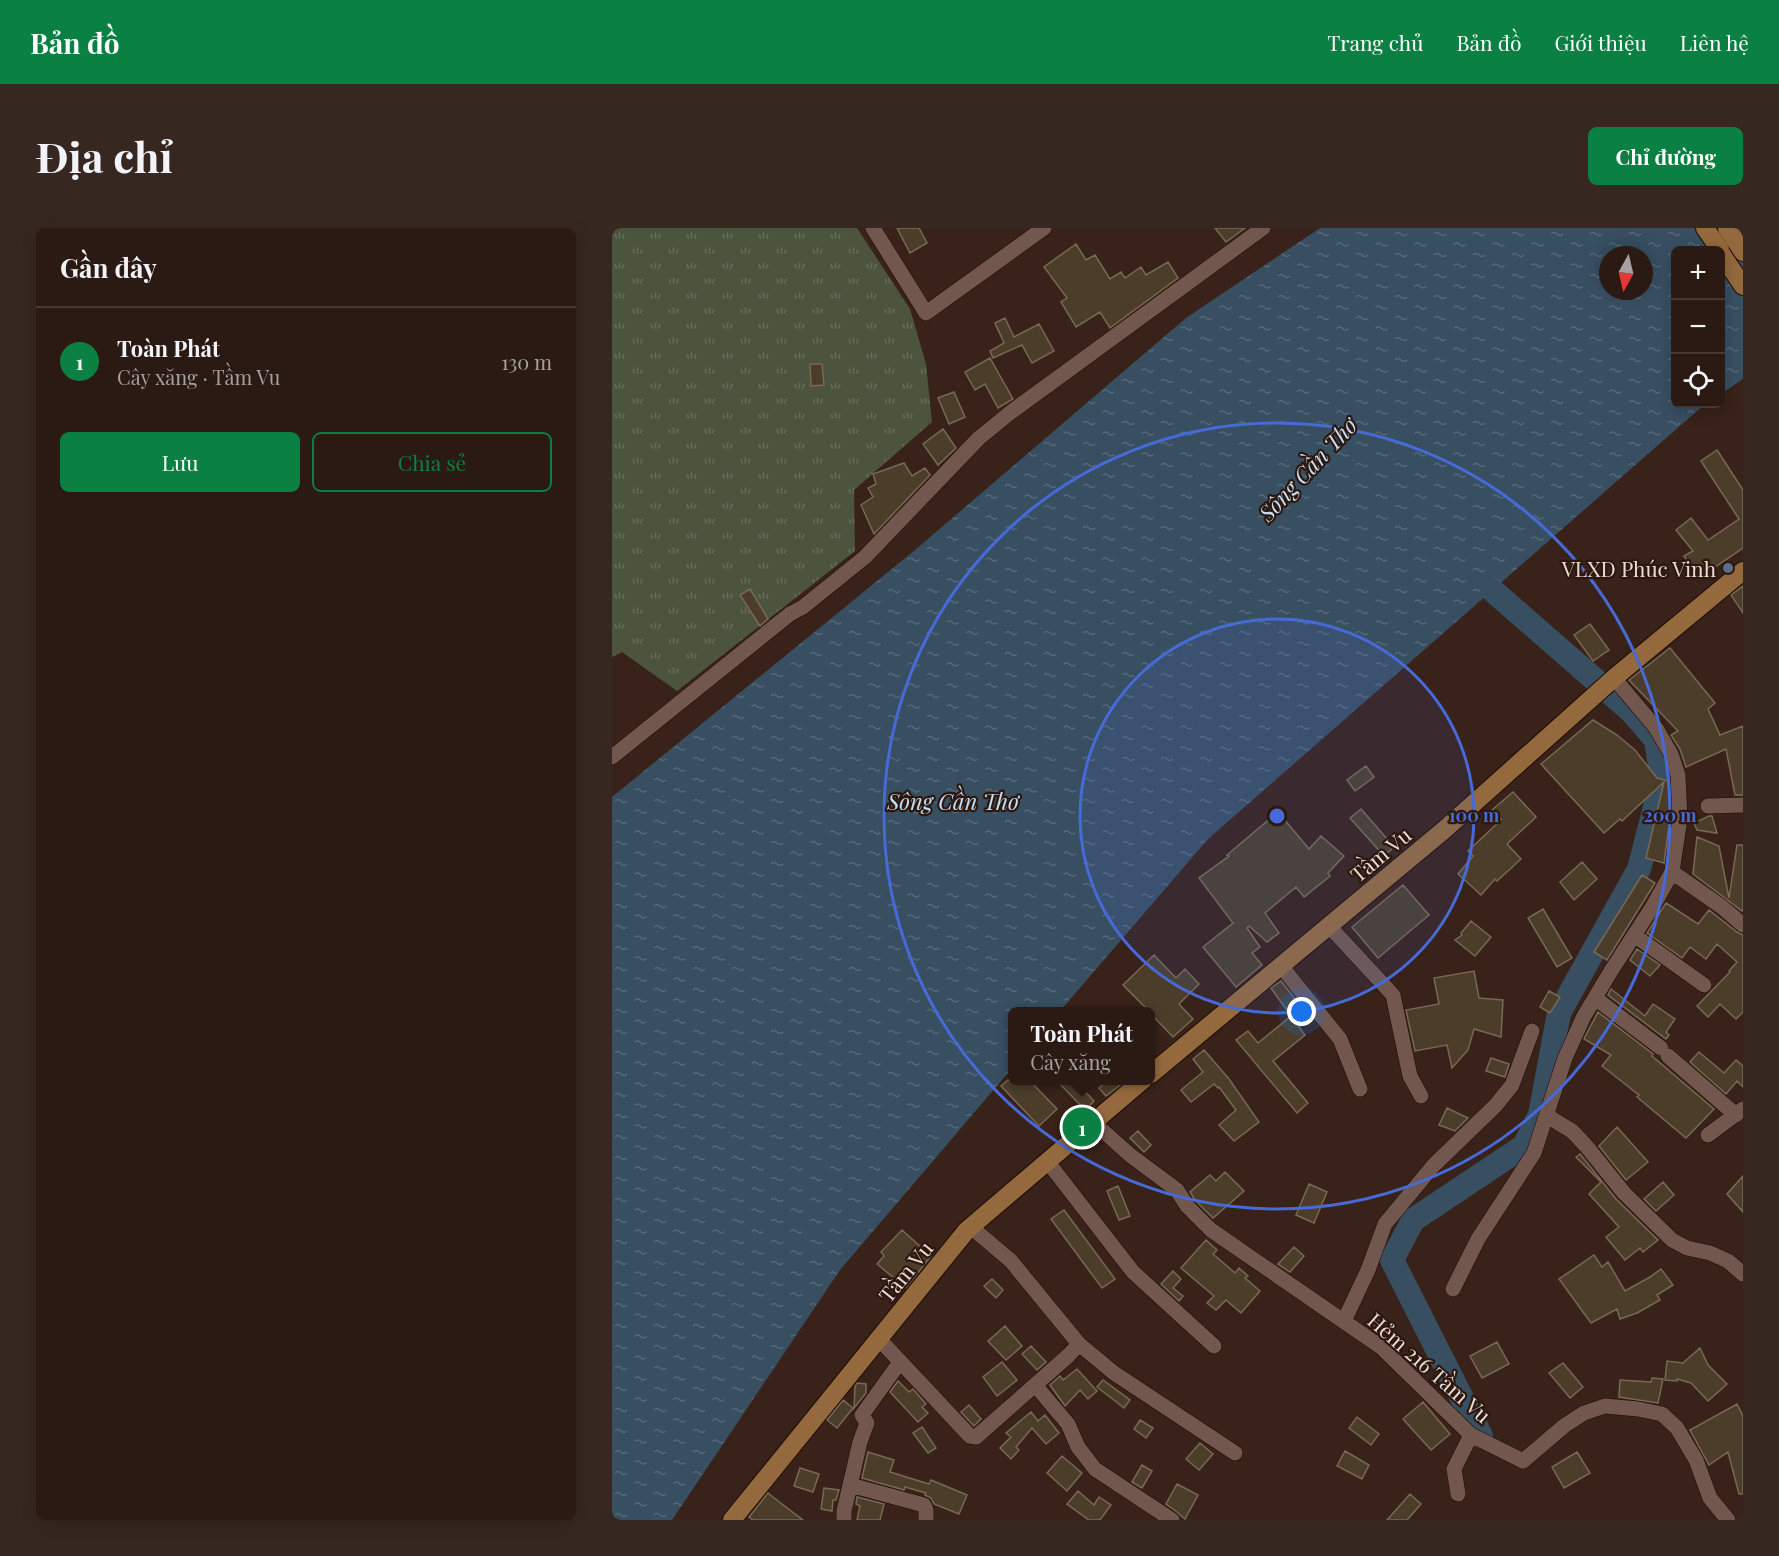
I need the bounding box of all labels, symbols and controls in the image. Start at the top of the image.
text: Bản đồ [30,24,120,61]
text: Trang chủ [1327,28,1423,56]
text: Bản đồ [1456,28,1521,56]
text: Giới thiệu [1554,28,1647,56]
text: Liên hệ [1680,28,1749,56]
button: Chỉ đường [1588,127,1743,185]
text: Địa chỉ [36,128,173,184]
north arrow [1599,246,1653,300]
map controls [1671,246,1725,408]
button: + [1671,246,1725,300]
text: Gần đây [60,250,157,285]
button: − [1671,300,1725,354]
text: Toàn Phát [117,333,220,363]
text: 1 [76,348,83,375]
text: 130 m [501,348,552,375]
button: locate [1671,354,1725,408]
text: Cây xăng · Tầm Vu [117,363,280,390]
water label: Sông Cần Thơ [1250,409,1364,528]
button: Lưu [60,432,300,492]
button: Chia sẻ [312,432,552,492]
place label: VLXD Phúc Vinh [1561,554,1717,582]
marker: VLXD Phúc Vinh [1721,561,1735,575]
water label: Sông Cần Thơ [886,785,1020,816]
text: 100 m [1449,803,1500,827]
text: 200 m [1643,803,1697,827]
centre of rings [1267,806,1287,826]
street label: Tầm Vu [1344,820,1416,888]
your location [1287,997,1316,1026]
popup [1008,1007,1155,1085]
text: Toàn Phát [1030,1018,1133,1048]
text: Cây xăng [1030,1048,1111,1075]
pin: 1 [1062,1104,1102,1150]
street label: Tầm Vu [872,1234,938,1308]
street label: Hẻm 216 Tầm Vu [1362,1306,1498,1428]

